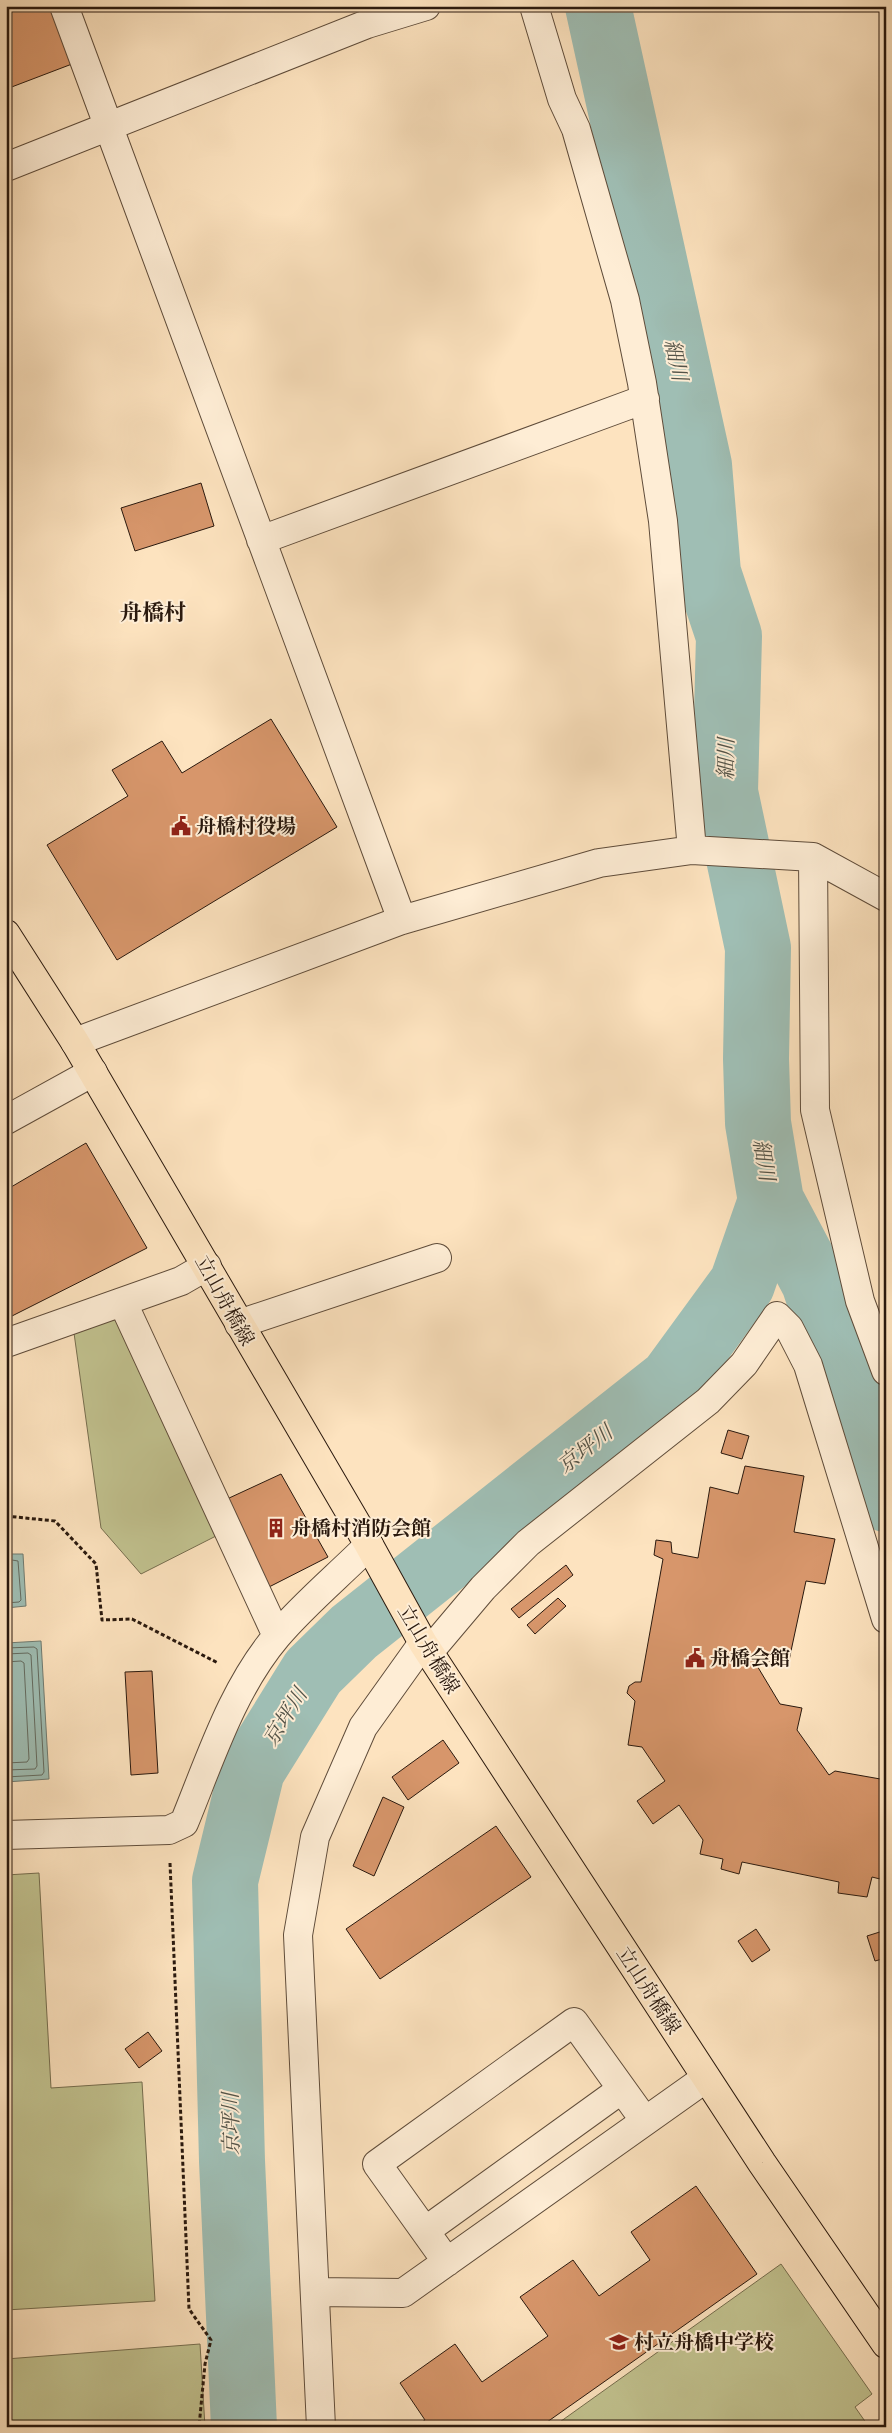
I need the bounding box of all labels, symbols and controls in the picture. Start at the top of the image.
water label: 細川 [657,337,693,386]
district label: 舟橋村 [120,600,186,628]
water label: 細川 [714,736,741,780]
public building icon: 舟橋村役場 [170,815,192,837]
place label: 舟橋村役場 [196,815,296,840]
water label: 細川 [746,1137,780,1185]
street label: 立山舟橋線 [189,1251,259,1351]
water label: 京坪川 [553,1419,621,1480]
building icon: 舟橋村消防会館 [265,1517,287,1539]
place label: 舟橋村消防会館 [291,1517,431,1542]
street label: 立山舟橋線 [391,1600,464,1699]
public building icon: 舟橋会館 [684,1647,706,1669]
place label: 舟橋会館 [710,1647,790,1672]
water label: 京坪川 [258,1682,315,1752]
street label: 立山舟橋線 [610,1942,685,2040]
water label: 京坪川 [218,2090,247,2156]
school or university icon: 村立舟橋中学校 [608,2331,630,2353]
place label: 村立舟橋中学校 [634,2331,774,2356]

